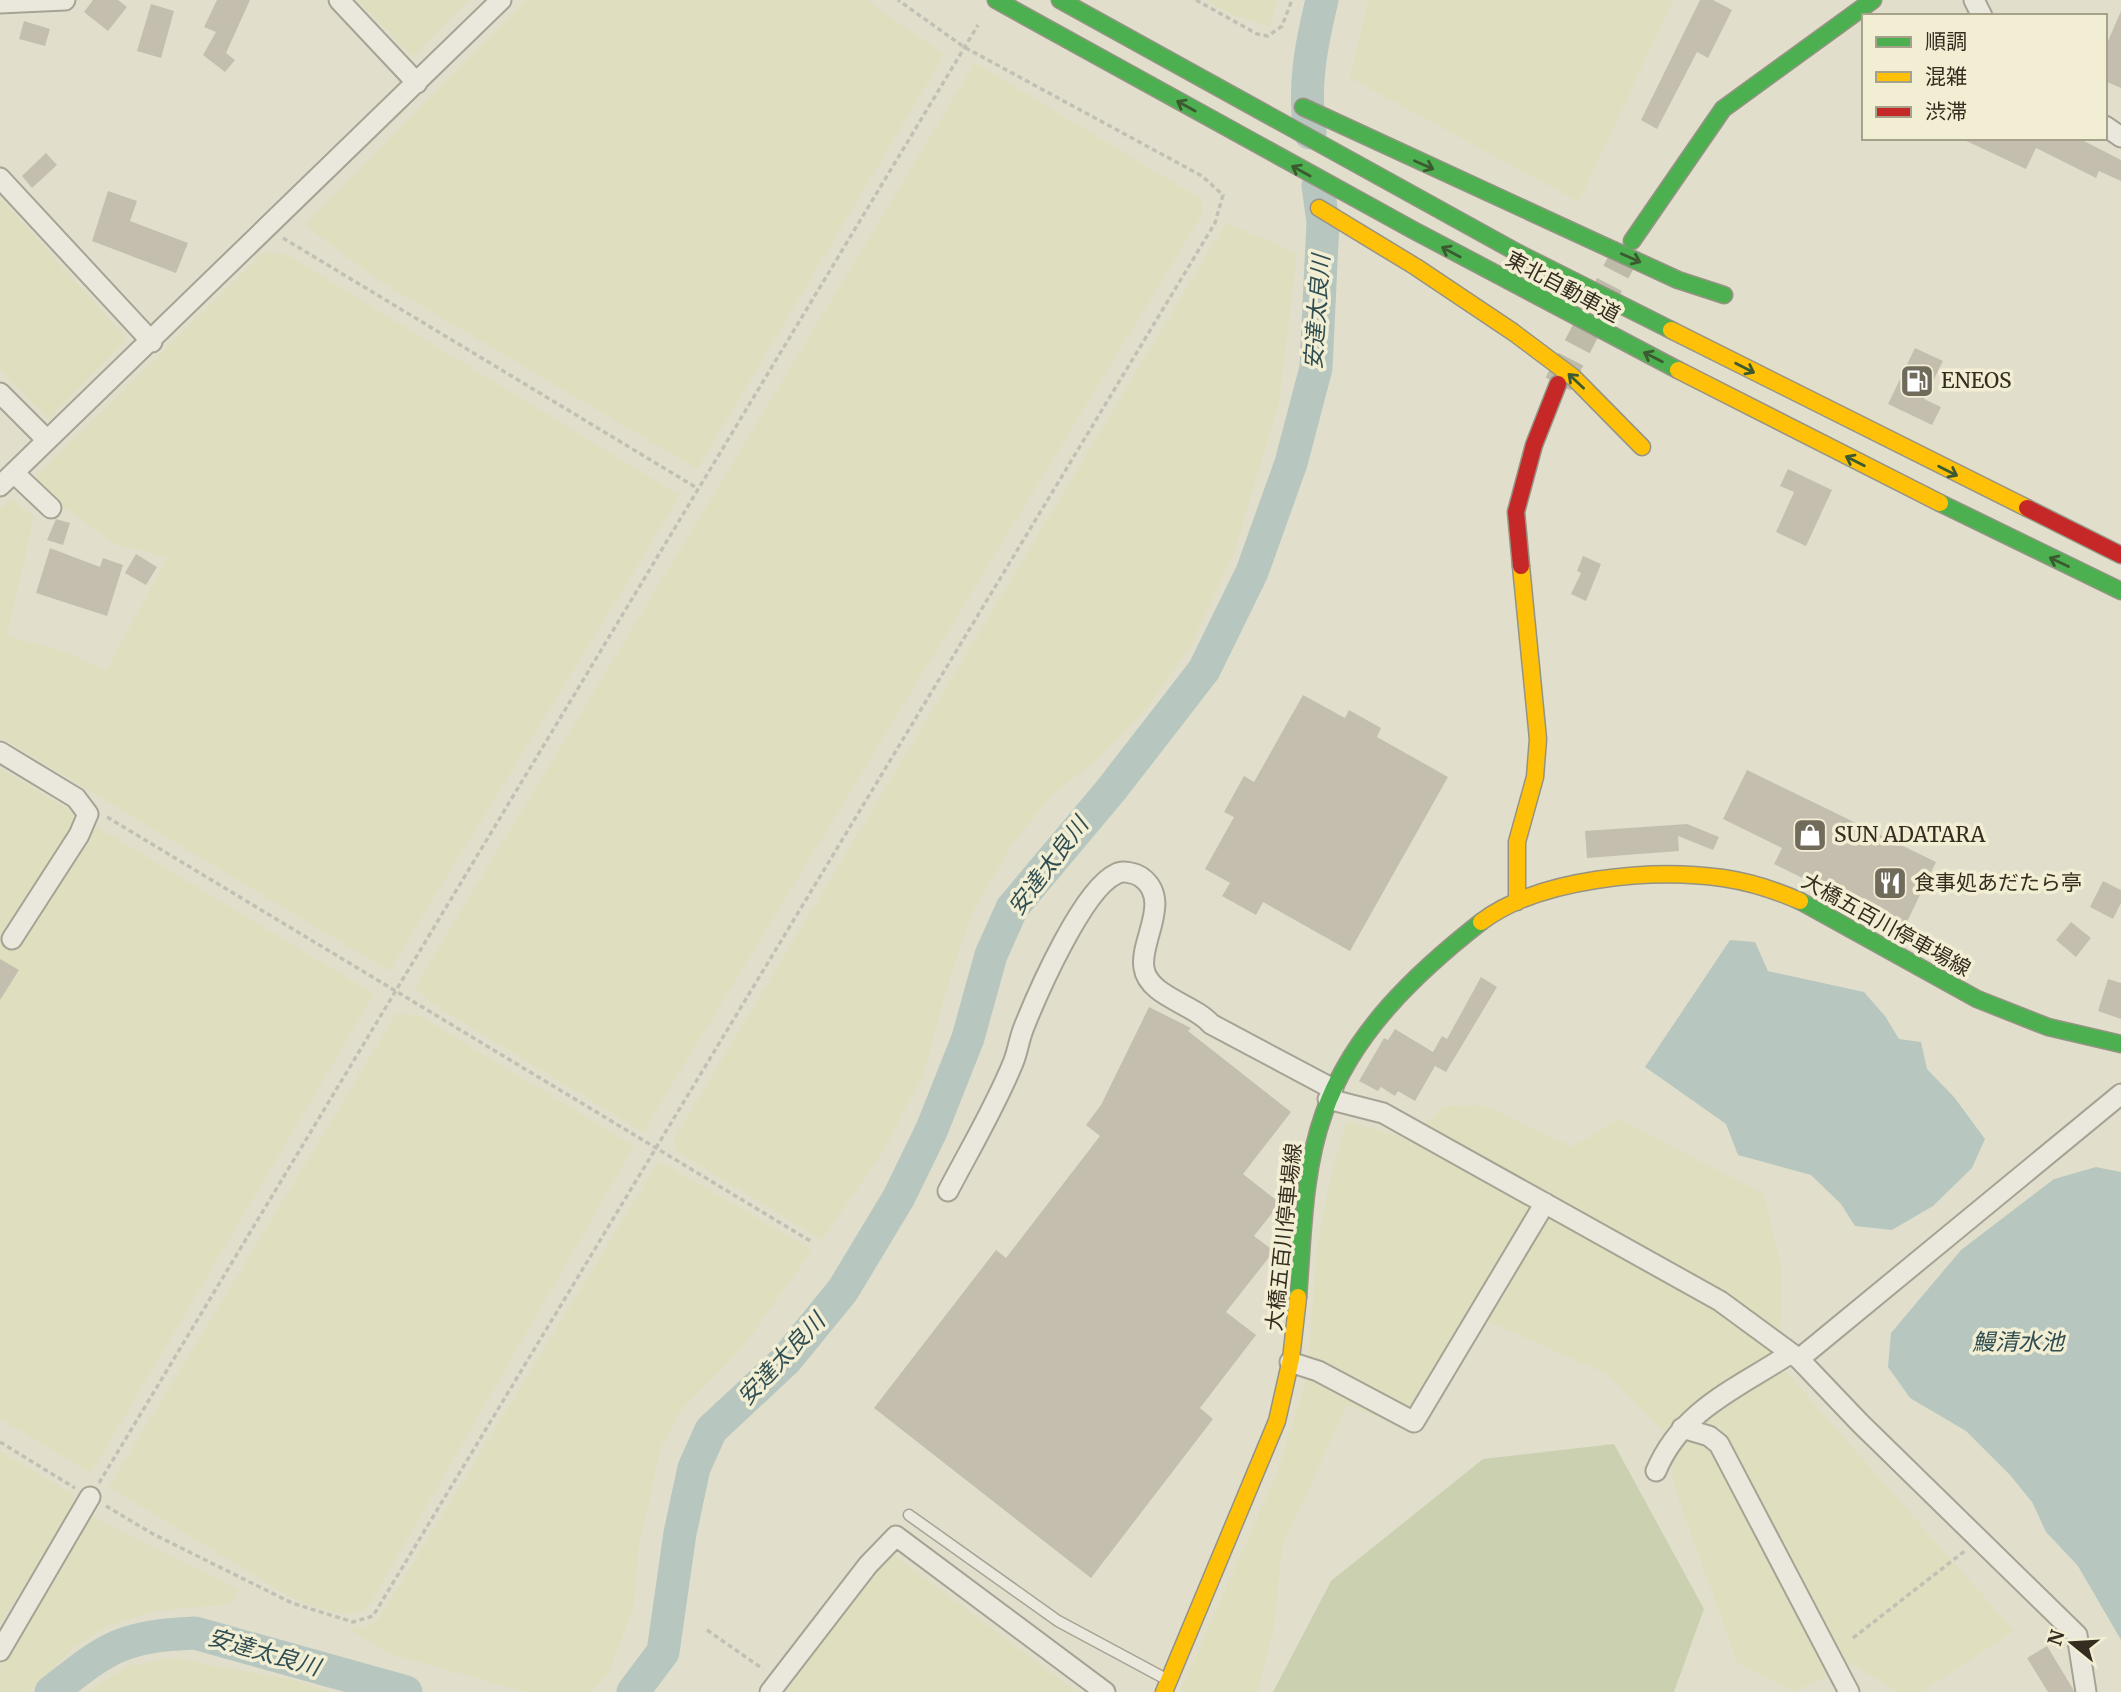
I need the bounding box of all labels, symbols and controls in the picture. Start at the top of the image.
legend [1862,14,2107,140]
text: 順調 [1925,28,1967,55]
text: 混雑 [1925,63,1967,90]
text: 渋滞 [1925,98,1967,125]
one-way arrow [1176,99,1197,112]
one-way arrow [1413,159,1434,172]
one-way arrow [1292,164,1312,178]
one-way arrow [1441,245,1462,258]
street label: 東北自動車道 [1501,245,1625,328]
water label: 安達太良川 [1298,251,1335,370]
one-way arrow [1620,252,1641,266]
one-way arrow [1643,350,1664,363]
one-way arrow [1734,361,1755,375]
fuel station icon: ENEOS [1898,362,1936,400]
place label: ENEOS [1941,367,2012,394]
one-way arrow [1567,373,1585,389]
one-way arrow [1845,453,1866,467]
one-way arrow [1937,464,1958,478]
one-way arrow [2049,554,2070,568]
water label: 安達太良川 [1001,809,1096,920]
shop icon: SUN ADATARA [1791,816,1829,854]
place label: SUN ADATARA [1834,821,1986,848]
restaurant icon: 食事処あだたら亭 [1871,864,1909,902]
street label: 大橋五百川停車場線 [1797,867,1975,982]
place label: 食事処あだたら亭 [1914,869,2082,896]
street label: 大橋五百川停車場線 [1260,1142,1307,1332]
water label: 安達太良川 [731,1305,832,1411]
water label: 鰻清水池 [1972,1327,2066,1356]
north arrow [2037,1608,2107,1678]
water label: 安達太良川 [205,1622,326,1682]
text: N [2042,1627,2070,1649]

